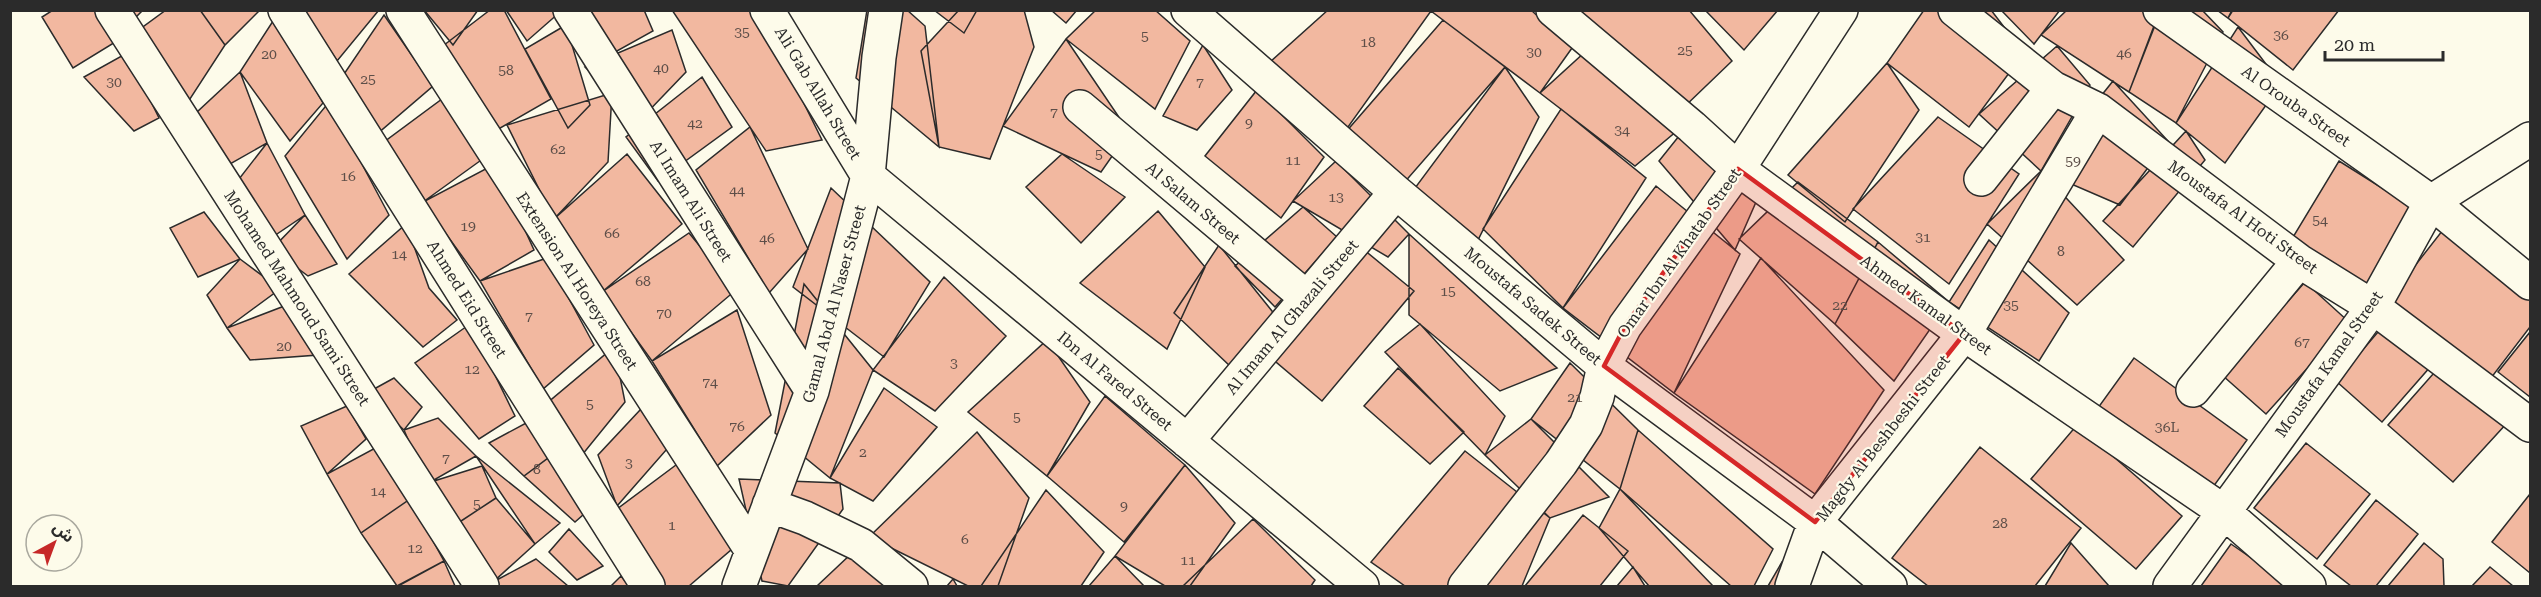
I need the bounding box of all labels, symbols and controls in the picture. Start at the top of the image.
street label: Ali Gab Allah Street [771,23,865,163]
house number: 35 [734,24,750,40]
scale bar [2325,24,2444,62]
house number: 36 [2273,27,2289,43]
house number: 5 [1141,28,1149,44]
house number: 18 [1360,34,1376,50]
text: 20 m [2334,34,2375,55]
house number: 25 [1677,42,1693,58]
house number: 30 [1526,44,1542,60]
house number: 46 [2116,45,2132,61]
house number: 20 [261,46,277,62]
house number: 40 [653,60,669,76]
street label: Al Orouba Street [2238,61,2354,151]
house number: 58 [498,62,514,78]
house number: 25 [360,71,376,87]
house number: 30 [106,74,122,90]
house number: 7 [1196,74,1204,90]
house number: 7 [1050,104,1058,120]
house number: 42 [687,115,703,131]
house number: 9 [1245,115,1253,131]
house number: 34 [1614,122,1630,138]
street label: Al Imam Ali Street [646,137,736,265]
house number: 62 [550,141,566,157]
house number: 5 [1095,146,1103,162]
house number: 11 [1285,152,1301,168]
house number: 59 [2065,153,2081,169]
street label: Moustafa Al Hoti Street [2165,156,2322,278]
street label: Al Salam Street [1142,158,1244,248]
street label: Omar Ibn Al Khatab Street [1613,164,1745,342]
house number: 16 [340,168,356,184]
house number: 44 [729,182,745,198]
street label: Mohamed Mahmoud Sami Street [220,187,374,409]
street label: Extension Al Horeya Street [512,189,642,373]
house number: 13 [1328,189,1344,205]
street label: Gamal Abd Al Naser Street [798,203,870,405]
house number: 54 [2312,212,2328,228]
house number: 19 [460,218,476,234]
house number: 66 [604,225,620,241]
house number: 31 [1915,229,1931,245]
house number: 46 [759,230,775,246]
street label: Al Imam Al Ghazali Street [1222,236,1362,398]
street label: Ahmed Eid Street [423,237,511,361]
street label: Moustafa Sadek Street [1461,243,1606,369]
house number: 8 [2057,243,2065,259]
house number: 14 [391,246,407,262]
street label: Ahmed Kamal Street [1857,251,1995,359]
house number: 68 [635,273,651,289]
house number: 15 [1440,283,1456,299]
street label: Moustafa Kamel Street [2271,287,2387,441]
house number: 22 [1832,297,1848,313]
house number: 35 [2003,297,2019,313]
house number: 70 [656,305,672,321]
house number: 7 [525,308,533,324]
street label: Ibn Al Fared Street [1054,327,1176,435]
house number: 67 [2294,334,2310,350]
house number: 20 [276,338,292,354]
street label: Magdy Al Beshbeshi Street [1812,351,1954,525]
house number: 3 [950,355,958,371]
house number: 12 [464,361,480,377]
house number: 74 [702,374,718,390]
house number: 21 [1567,389,1583,405]
house number: 5 [586,396,594,412]
house number: 5 [1013,409,1021,425]
house number: 76 [729,418,745,434]
house number: 36L [2155,419,2180,435]
house number: 2 [859,444,867,460]
house number: 7 [442,450,450,466]
house number: 3 [625,455,633,471]
house number: 8 [533,461,541,477]
house number: 14 [370,483,386,499]
house number: 5 [473,496,481,512]
house number: 9 [1120,498,1128,514]
north arrow [24,513,84,573]
house number: 28 [1992,515,2008,531]
house number: 1 [668,517,676,533]
text: ش [49,518,78,546]
house number: 6 [961,531,969,547]
house number: 12 [407,540,423,556]
house number: 11 [1180,552,1196,568]

